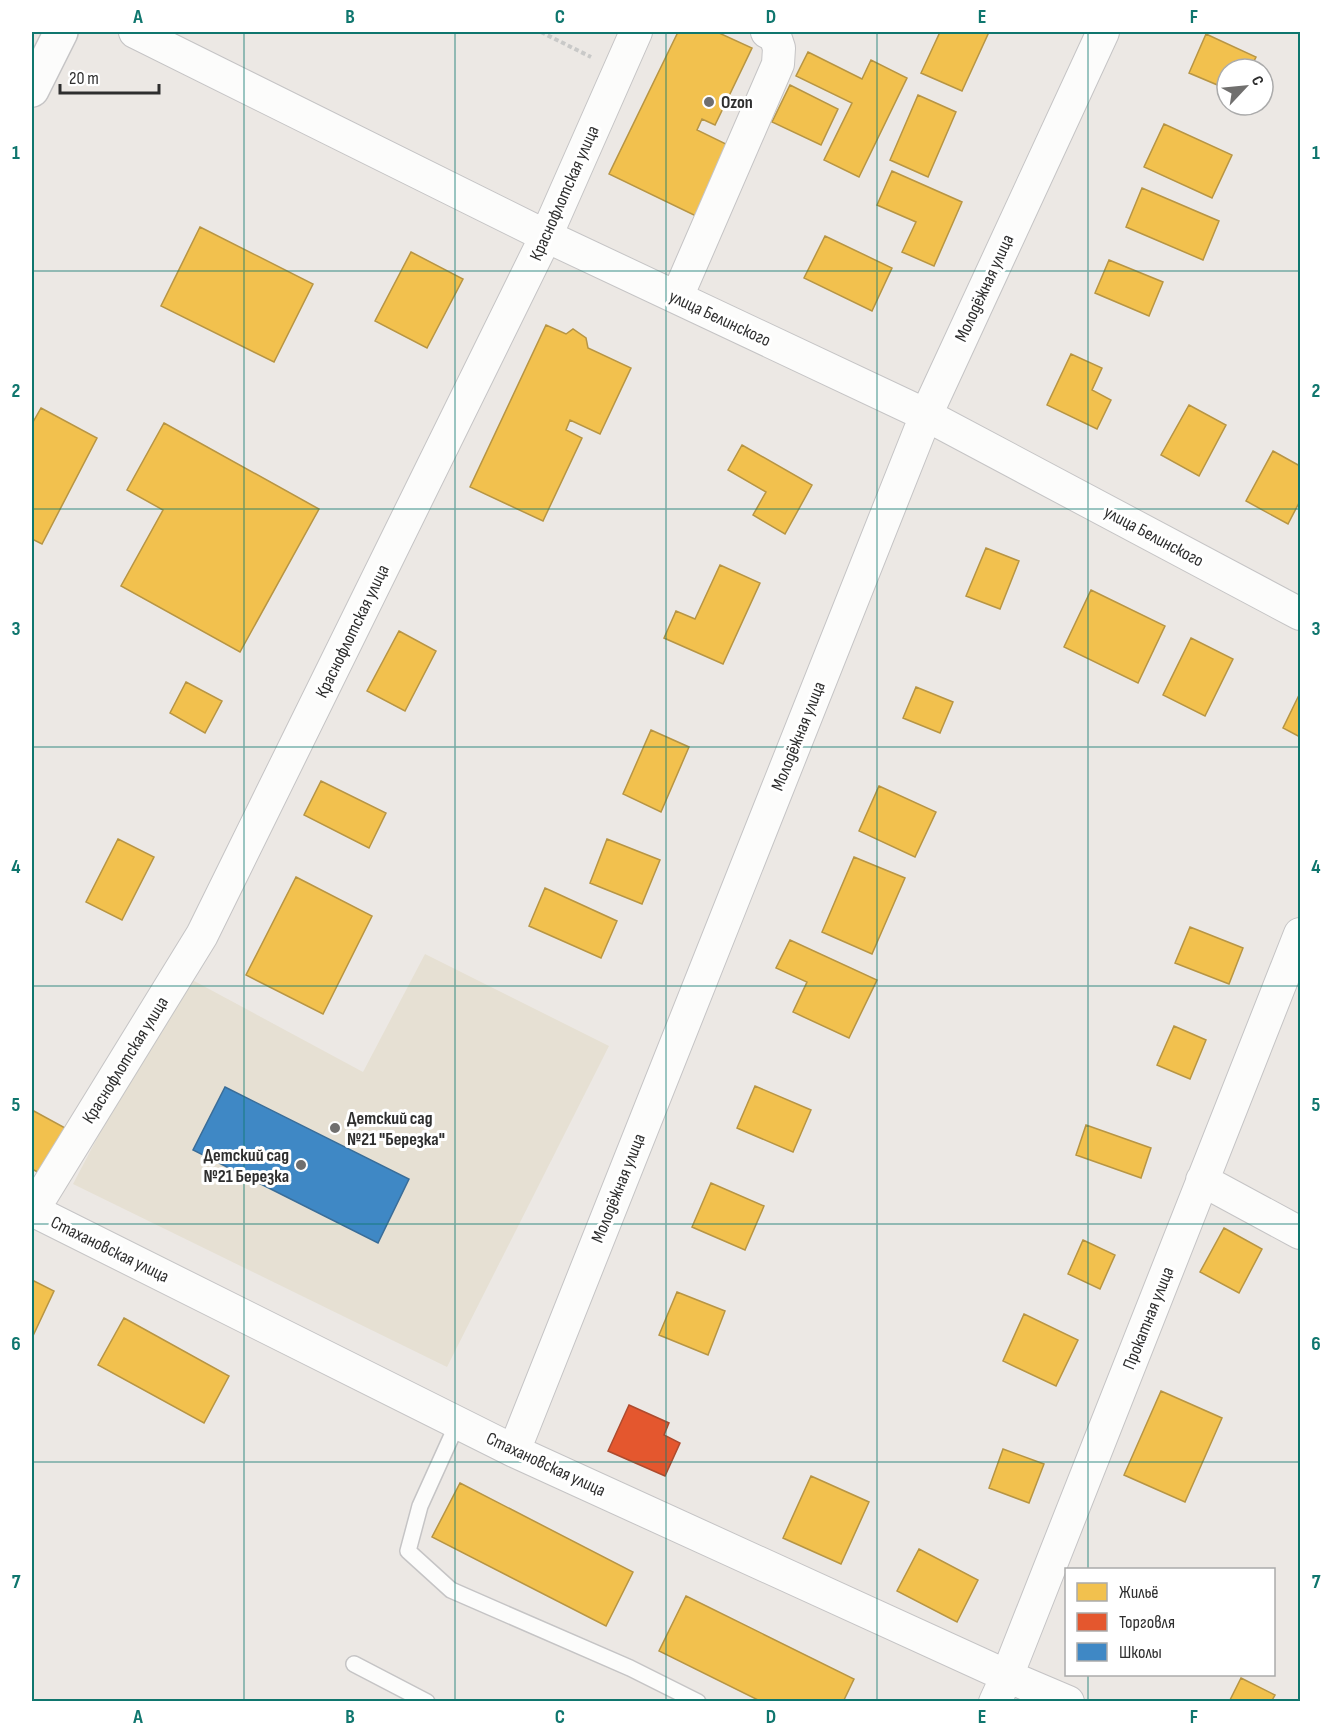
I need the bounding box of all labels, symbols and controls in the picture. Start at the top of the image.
text: A [132,5,143,29]
text: B [345,5,355,29]
text: C [555,5,565,29]
text: D [766,5,776,29]
text: E [978,5,986,29]
text: F [1190,5,1198,29]
scale bar [60,57,159,95]
north arrow [1215,57,1275,117]
text: 20 m [69,68,99,89]
text: С [1247,73,1267,89]
place label: Ozon [721,92,753,113]
marker: Ozon [702,95,716,109]
street label: Краснофлотская улица [525,122,604,264]
text: 1 [12,141,20,165]
text: 1 [1312,141,1320,165]
street label: Молодёжная улица [950,231,1018,345]
street label: улица Белинского [666,286,774,351]
text: 2 [12,379,20,403]
text: 2 [1312,379,1320,403]
street label: улица Белинского [1100,501,1207,571]
street label: Краснофлотская улица [311,561,394,701]
text: 3 [12,617,21,641]
text: 3 [1312,617,1321,641]
street label: Молодёжная улица [767,678,830,794]
text: 4 [11,855,21,879]
text: 4 [1311,855,1321,879]
street label: Краснофлотская улица [78,993,173,1128]
text: 5 [12,1093,21,1117]
text: 5 [1312,1093,1321,1117]
place label: Детский сад №21 "Березка" [347,1108,445,1150]
marker: Детский сад №21 "Березка" [328,1121,342,1135]
street label: Молодёжная улица [587,1130,650,1246]
place label: Детский сад №21 Березка [204,1145,289,1187]
marker: Детский сад №21 Березка [294,1158,308,1172]
street label: Стахановская улица [47,1212,172,1287]
street label: Прокатная улица [1118,1264,1179,1373]
text: 6 [11,1332,21,1356]
text: 6 [1311,1332,1321,1356]
street label: Стахановская улица [483,1428,609,1501]
legend [1065,1568,1275,1676]
text: 7 [12,1570,21,1594]
text: 7 [1312,1570,1321,1594]
text: Жильё [1119,1582,1159,1603]
text: Торговля [1119,1612,1175,1633]
text: Школы [1119,1642,1162,1663]
text: A [132,1705,143,1729]
text: B [345,1705,355,1729]
text: C [555,1705,565,1729]
text: D [766,1705,776,1729]
text: E [978,1705,986,1729]
text: F [1190,1705,1198,1729]

